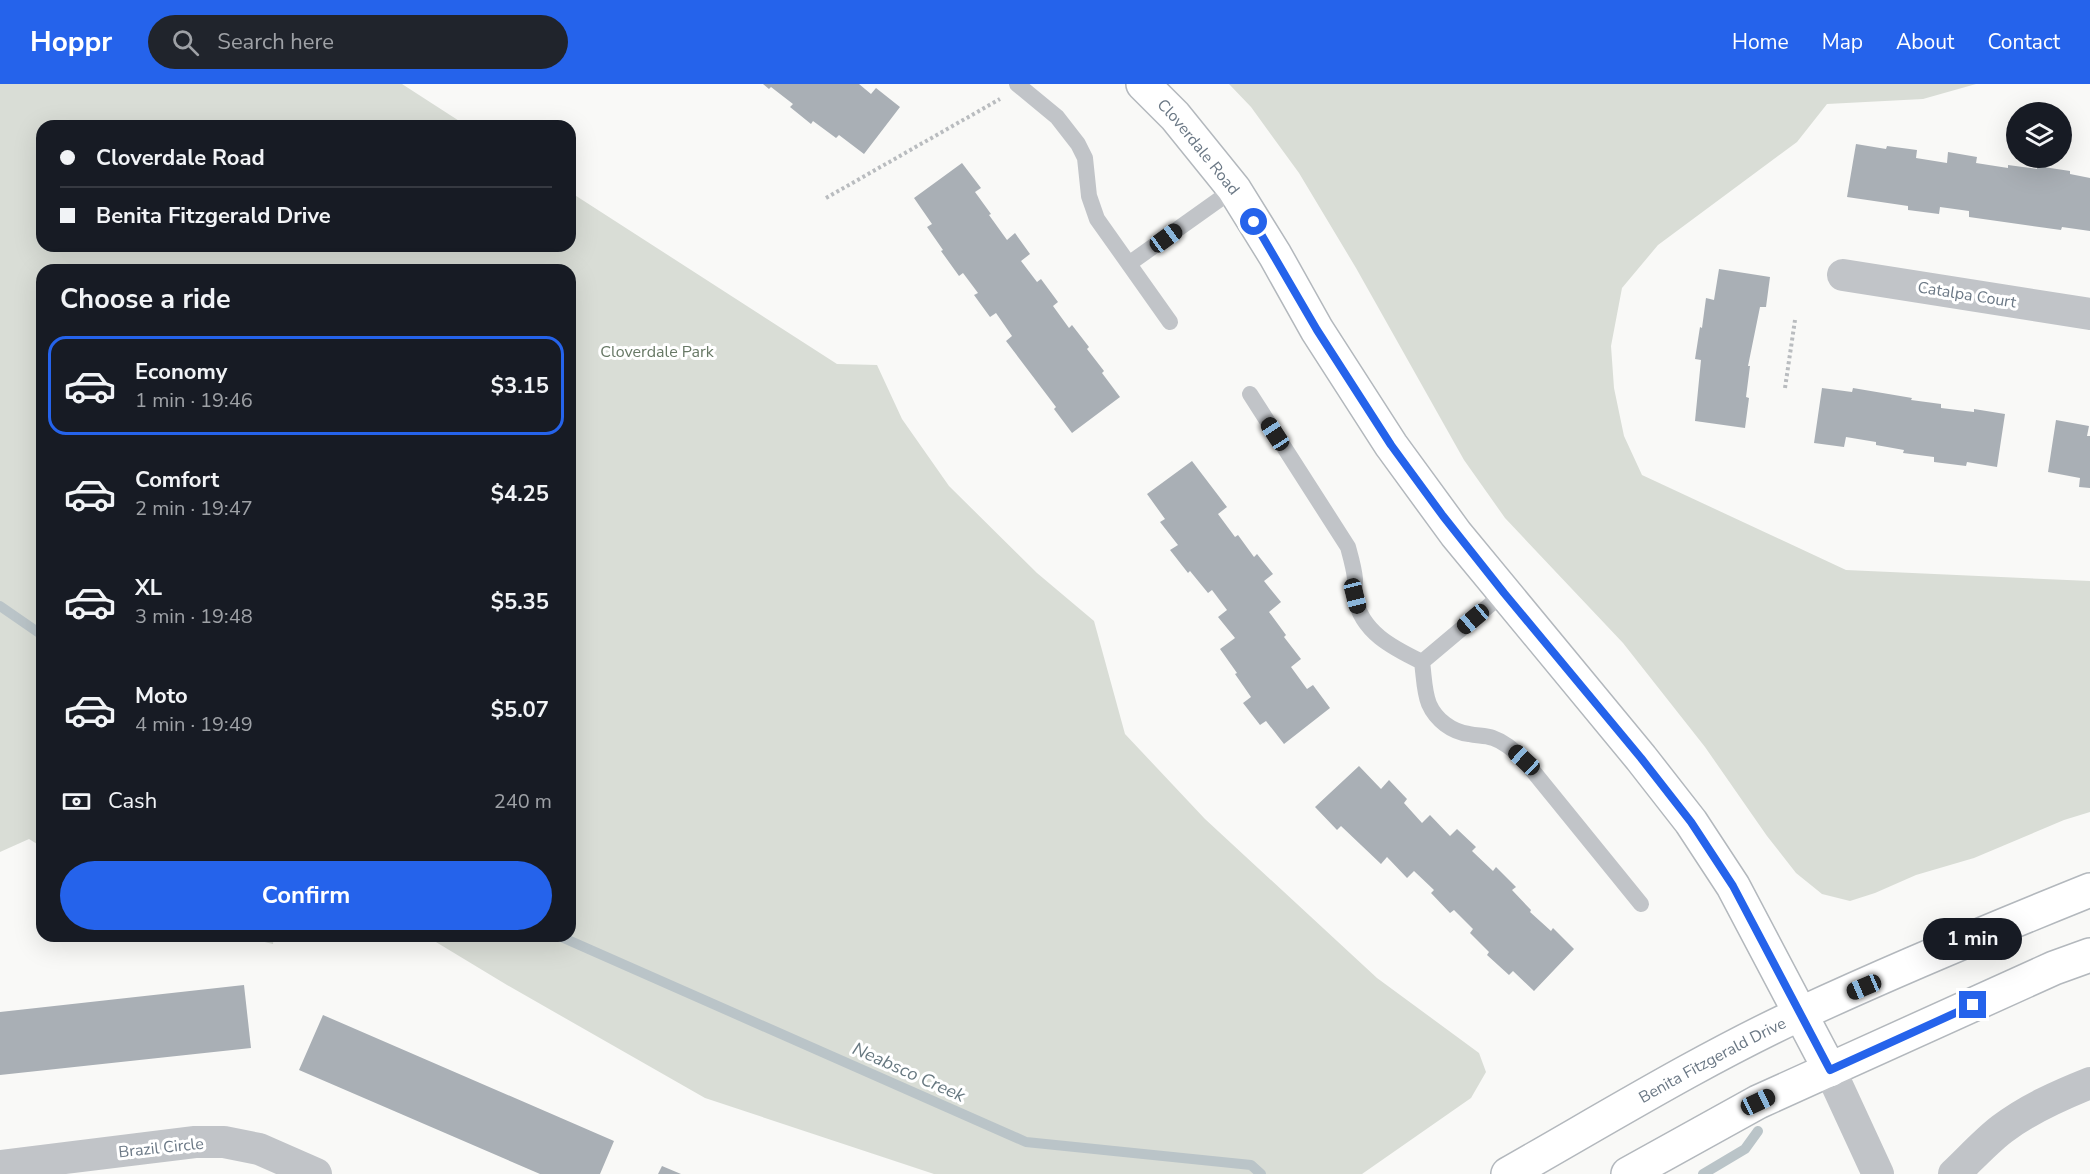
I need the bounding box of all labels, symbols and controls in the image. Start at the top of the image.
search box [148,15,568,69]
text: Hoppr [30,23,112,61]
icon: search [169,26,202,59]
text: Search here [217,27,334,57]
text: Home [1732,28,1789,56]
text: Map [1822,28,1863,56]
text: About [1896,28,1954,56]
text: Contact [1987,28,2060,56]
street label: Cloverdale Road [1152,94,1244,200]
map controls [2006,102,2072,168]
button: layers [2006,102,2072,168]
text: Cloverdale Road [96,143,265,173]
text: Benita Fitzgerald Drive [96,201,331,231]
route start [1240,208,1267,235]
car [1146,220,1186,256]
street label: Catalpa Court [1916,276,2018,314]
text: Choose a ride [60,281,231,318]
park label: Cloverdale Park [600,341,715,363]
text: Economy [135,357,227,387]
icon: car [63,359,117,413]
text: $3.15 [491,371,549,401]
text: 1 min · 19:46 [135,387,253,414]
car [1258,414,1292,454]
text: Comfort [135,465,219,495]
icon: car [63,467,117,521]
text: $4.25 [491,479,549,509]
text: 2 min · 19:47 [135,495,253,522]
text: XL [135,573,162,603]
icon: car [63,575,117,629]
car [1342,576,1368,616]
text: $5.35 [491,587,549,617]
car [1453,601,1493,637]
text: 3 min · 19:48 [135,603,253,630]
text: Moto [135,681,188,711]
icon: car [63,683,117,737]
text: $5.07 [491,695,549,725]
text: 4 min · 19:49 [135,711,253,738]
car [1505,741,1543,779]
icon: cash [60,785,93,818]
text: Cash [108,786,157,816]
text: 240 m [494,788,552,815]
button: Confirm [60,861,552,930]
callout: 1 min [1924,918,2022,960]
text: 1 min [1947,925,1998,952]
car [1844,972,1884,1002]
route end [1959,991,1986,1018]
street label: Benita Fitzgerald Drive [1635,1012,1790,1109]
water label: Neabsco Creek [849,1036,970,1108]
car [1738,1086,1778,1118]
street label: Brazil Circle [117,1133,205,1163]

